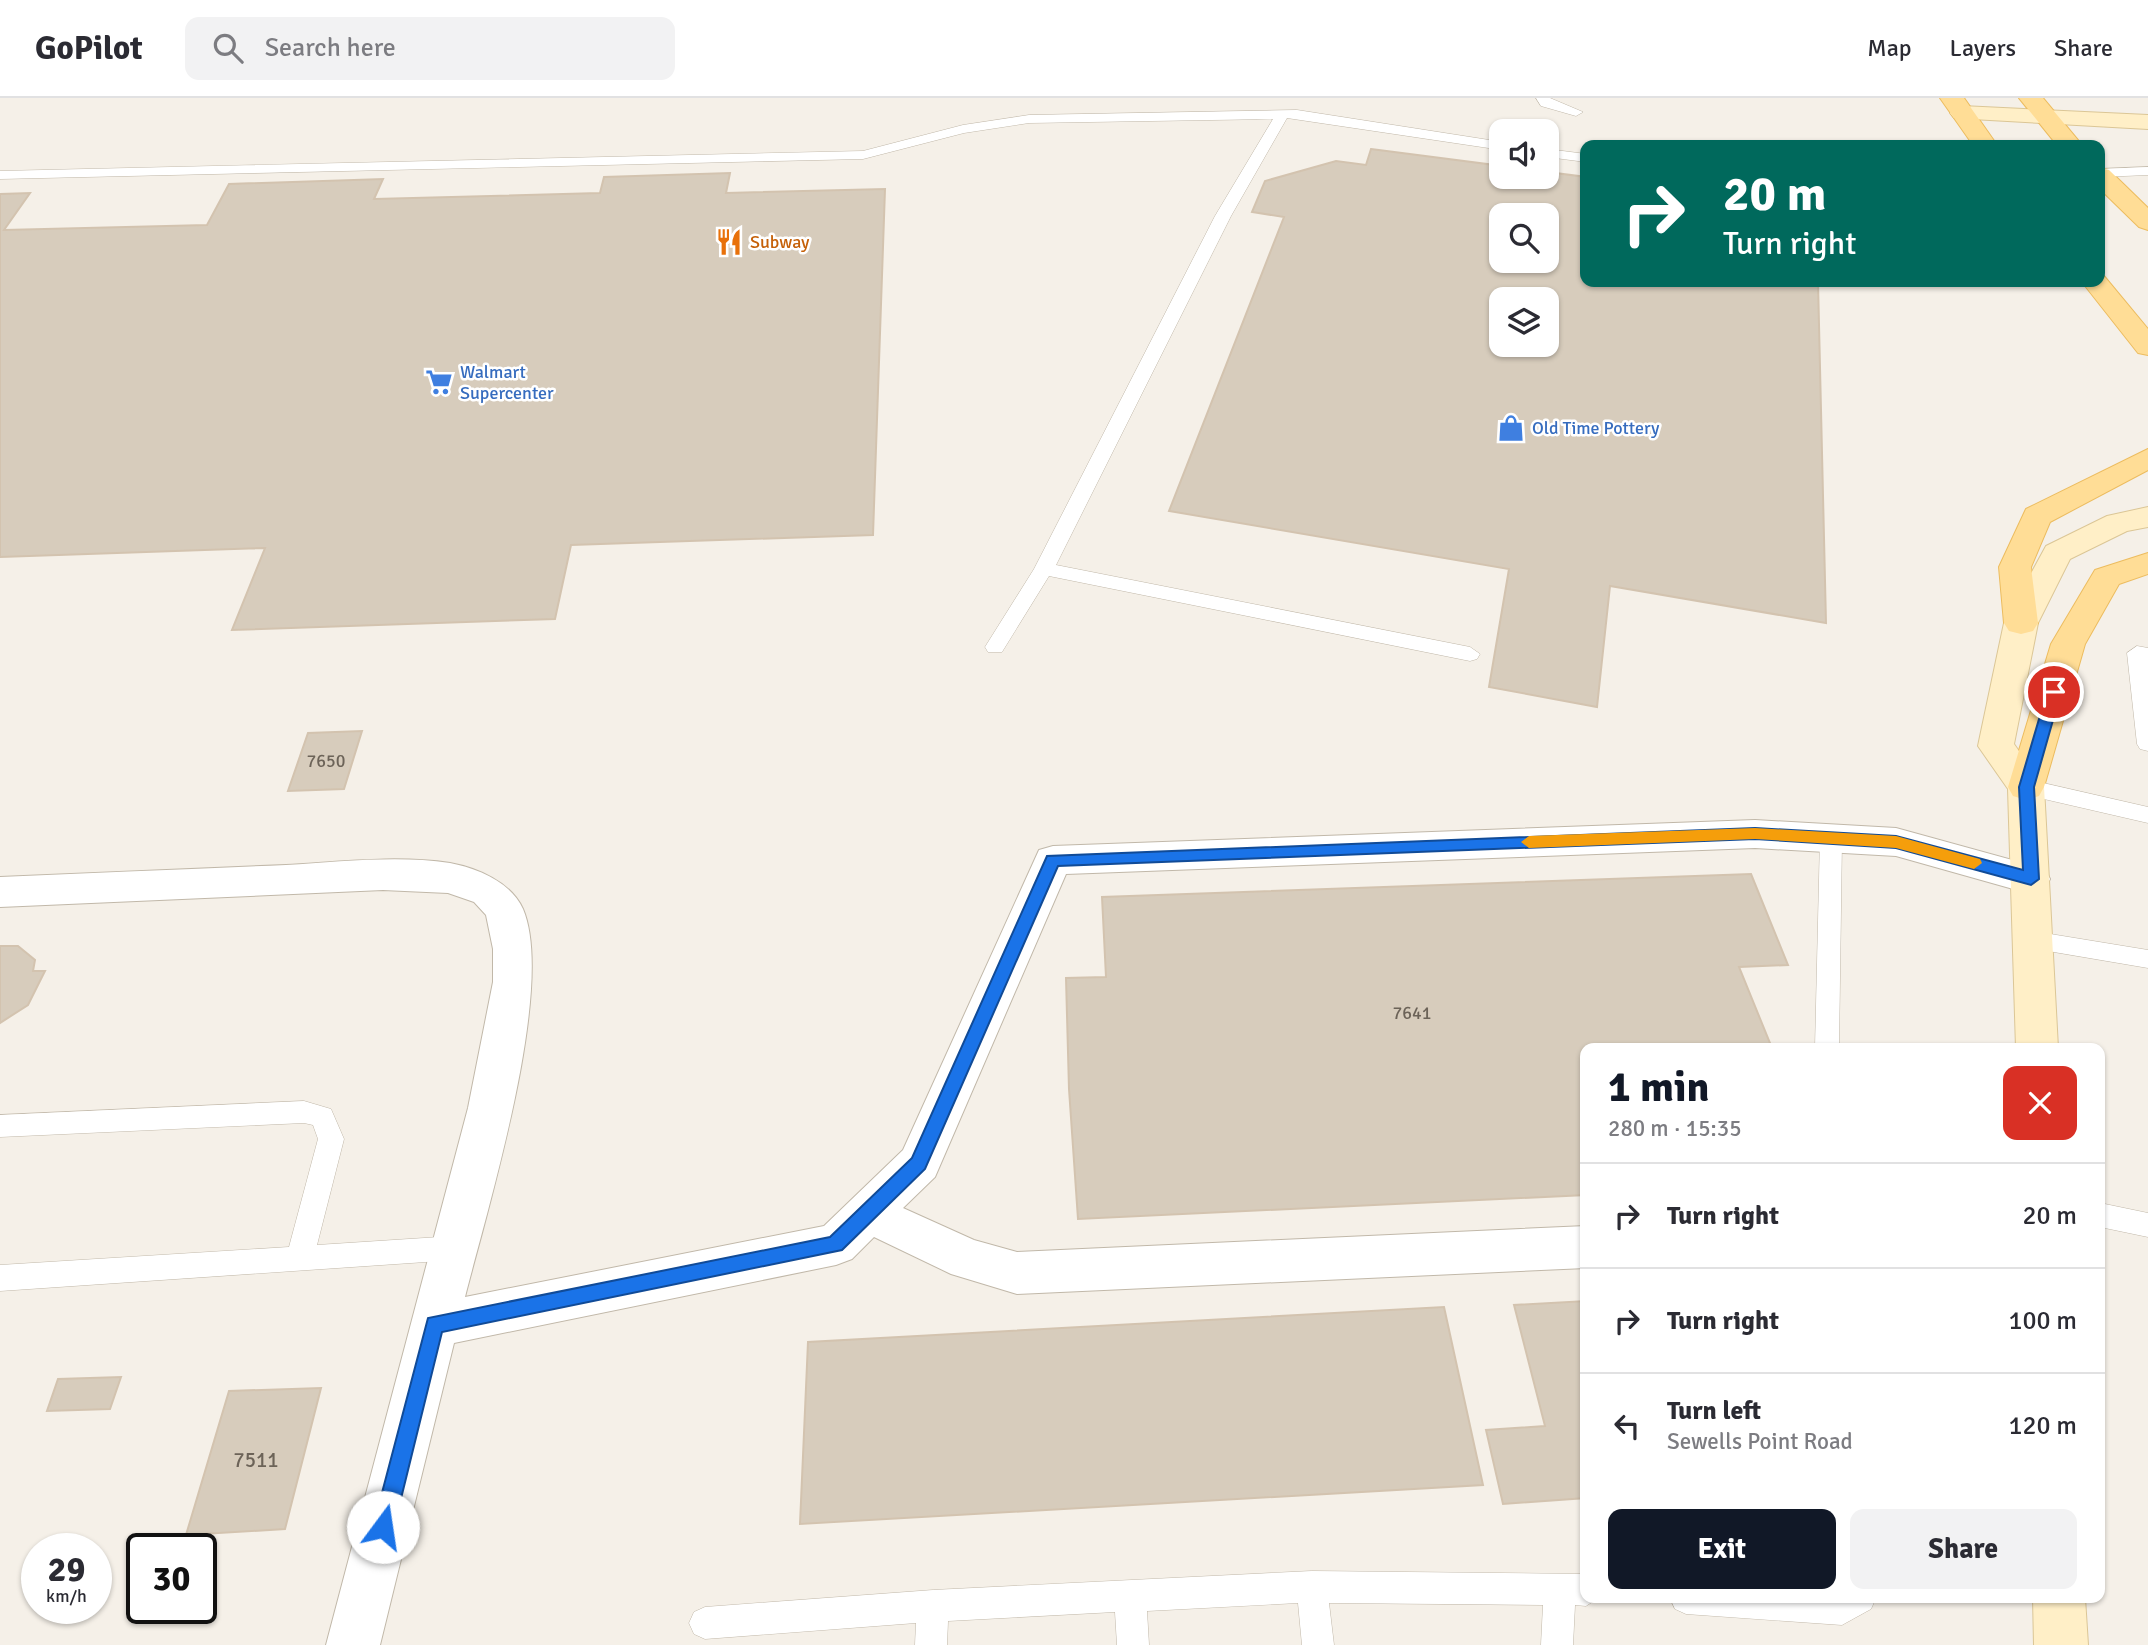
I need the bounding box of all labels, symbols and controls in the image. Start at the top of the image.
search box [185,17,675,80]
text: GoPilot [35,28,143,69]
icon: search [209,29,247,67]
text: Search here [265,32,396,64]
text: Map [1867,33,1912,63]
text: Layers [1950,33,2016,63]
text: Share [2054,33,2113,63]
map controls [1489,119,1559,357]
button: sound [1489,119,1559,189]
text: 20 m [1723,164,1826,224]
icon: right [1608,168,1699,259]
button: search [1489,203,1559,273]
text: Turn right [1723,224,1856,263]
restaurant icon: Subway [714,227,744,257]
place label: Subway [750,231,810,253]
button: layers [1489,287,1559,357]
place label: Walmart Supercenter [460,361,554,404]
supermarket icon: Walmart Supercenter [424,367,454,397]
shop icon: Old Time Pottery [1496,413,1526,443]
place label: Old Time Pottery [1532,417,1660,439]
pin [2024,662,2084,722]
icon: arrive [2035,673,2073,711]
house number: 7650 [307,750,345,772]
house number: 7641 [1393,1002,1431,1024]
text: 1 min [1608,1062,1709,1113]
button: close [2003,1066,2077,1140]
text: 280 m · 15:35 [1608,1114,1742,1143]
icon: right [1608,1197,1646,1235]
text: Turn right [1667,1200,1779,1232]
text: 20 m [2022,1200,2077,1232]
icon: right [1608,1302,1646,1340]
text: Turn right [1667,1305,1779,1337]
text: 100 m [2008,1305,2077,1337]
text: Turn left [1667,1395,1761,1427]
icon: left [1608,1407,1646,1445]
text: 120 m [2008,1410,2077,1442]
text: Sewells Point Road [1667,1427,1853,1456]
house number: 7511 [233,1447,279,1473]
position arrow [346,1490,420,1564]
button: Exit [1608,1509,1836,1589]
button: Share [1850,1509,2077,1589]
speed limit sign: 30 [126,1533,217,1624]
text: 29 [48,1548,85,1591]
text: km/h [46,1585,87,1607]

